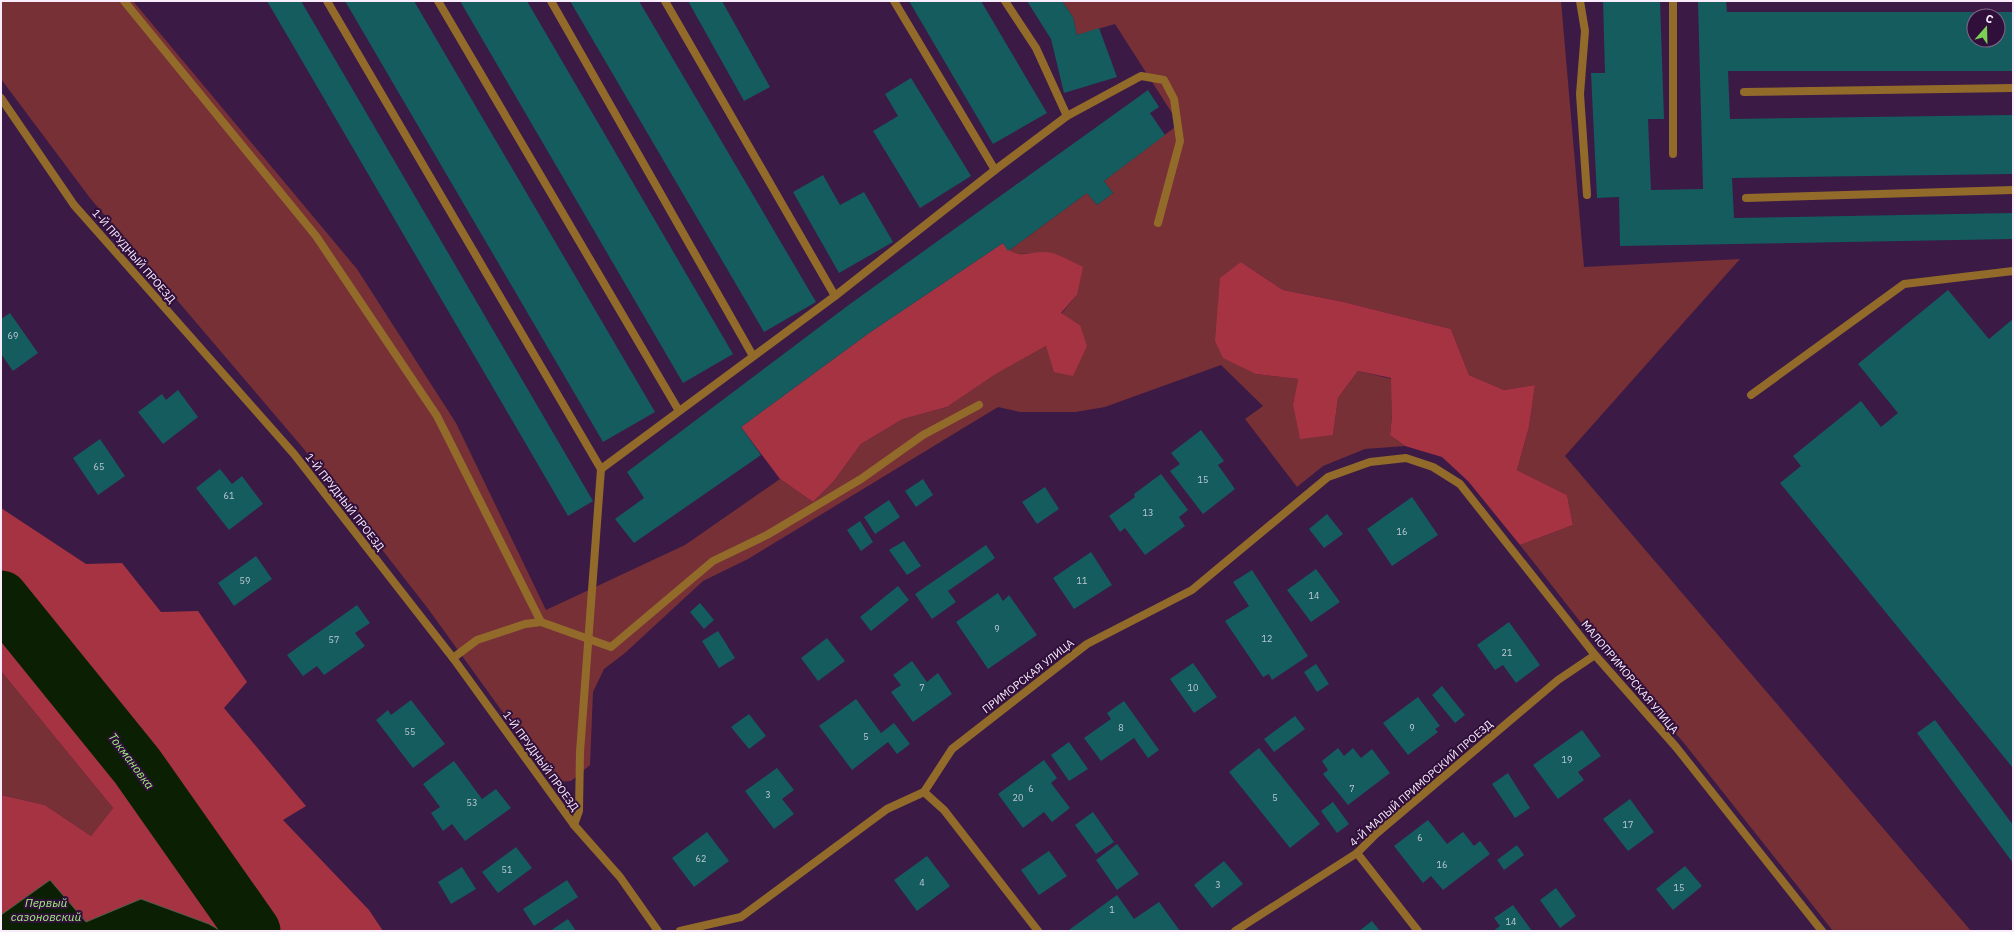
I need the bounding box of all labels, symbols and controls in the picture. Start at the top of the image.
north arrow [1966,8,2006,48]
text: С [1984,11,1995,26]
street label: 1-Й ПРУДНЫЙ ПРОЕЗД [89,206,179,306]
house number: 69 [8,330,18,341]
street label: 1-Й ПРУДНЫЙ ПРОЕЗД [302,450,388,554]
house number: 65 [94,461,104,472]
house number: 15 [1198,474,1208,485]
house number: 61 [224,490,234,501]
house number: 13 [1143,507,1153,518]
house number: 16 [1397,526,1407,537]
house number: 59 [240,575,250,586]
house number: 11 [1077,575,1087,586]
house number: 14 [1309,590,1319,601]
street label: МАЛОПРИМОРСКАЯ УЛИЦА [1578,617,1682,737]
house number: 9 [994,623,1000,634]
house number: 12 [1262,633,1272,644]
house number: 57 [329,634,339,645]
street label: ПРИМОРСКАЯ УЛИЦА [979,636,1077,716]
house number: 21 [1502,647,1512,658]
house number: 7 [919,682,925,693]
house number: 10 [1188,682,1198,693]
street label: 1-Й ПРУДНЫЙ ПРОЕЗД [500,708,582,814]
street label: 4-Й МАЛЫЙ ПРИМОРСКИЙ ПРОЕЗД [1346,717,1496,849]
house number: 8 [1118,722,1124,733]
house number: 9 [1409,722,1415,733]
house number: 55 [405,726,415,737]
water label: Токмановка [105,729,158,792]
house number: 5 [863,731,869,742]
house number: 19 [1562,754,1572,765]
house number: 6 [1028,783,1034,794]
house number: 7 [1349,783,1355,794]
house number: 3 [765,789,771,800]
house number: 20 [1013,792,1023,803]
house number: 5 [1272,792,1278,803]
house number: 53 [467,797,477,808]
house number: 17 [1623,819,1633,830]
house number: 6 [1417,832,1423,843]
house number: 62 [696,853,706,864]
house number: 16 [1437,859,1447,870]
house number: 51 [502,864,512,875]
house number: 4 [919,877,925,888]
house number: 3 [1215,879,1221,890]
house number: 15 [1674,882,1684,893]
water label: Первый сазоновский [11,895,82,924]
house number: 1 [1109,904,1115,915]
house number: 14 [1506,916,1516,927]

